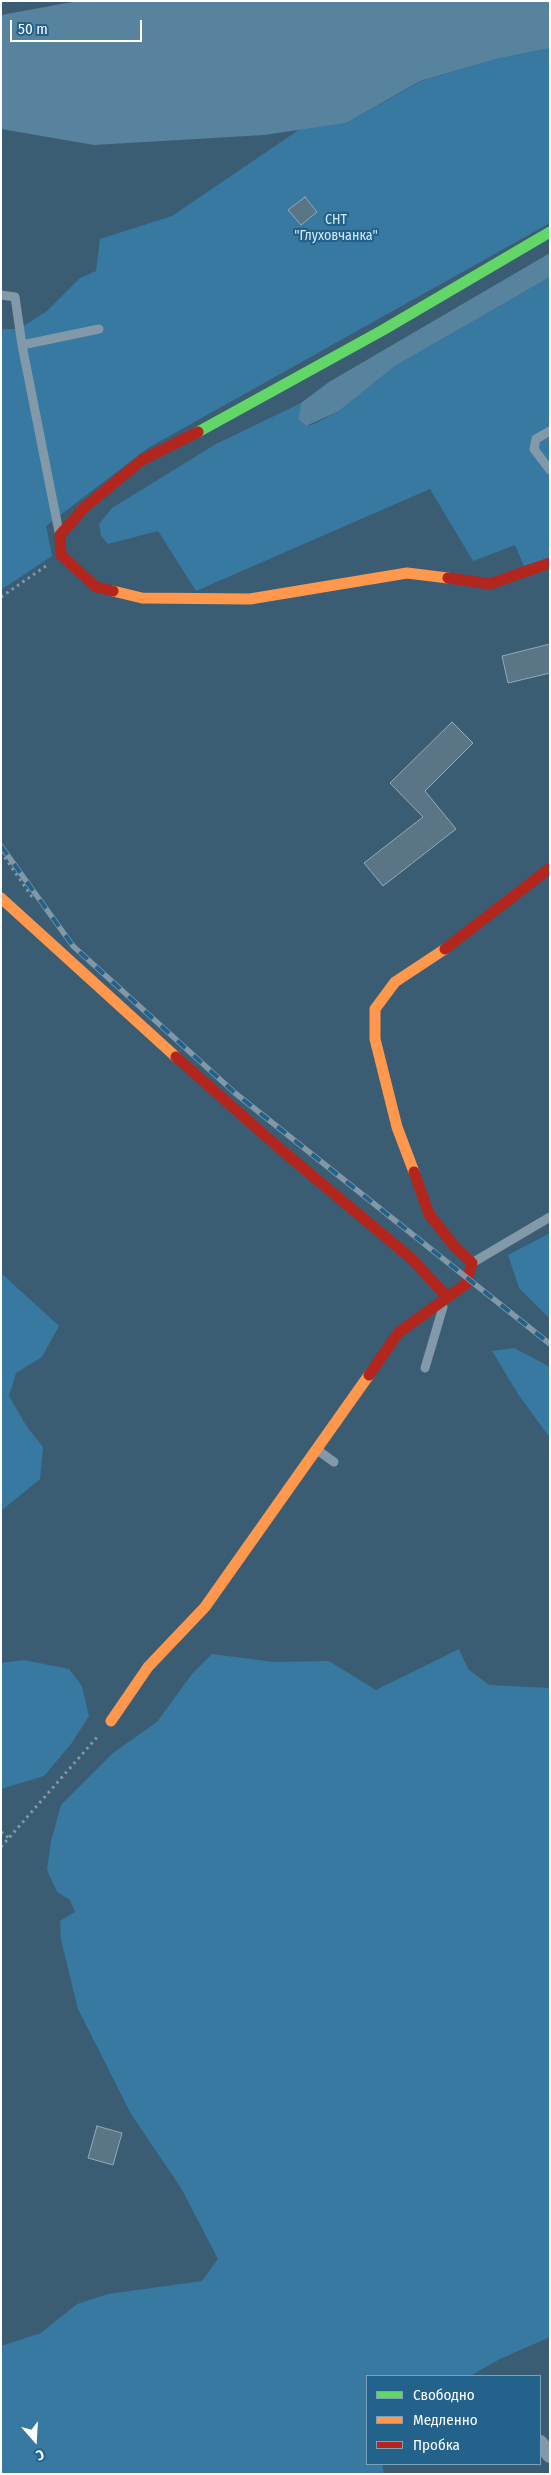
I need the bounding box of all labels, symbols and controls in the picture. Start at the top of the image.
scale bar [12,10,145,42]
text: 50 m [18,20,48,38]
park label: СНТ "Глуховчанка" [294,212,378,244]
legend [366,2375,541,2465]
text: Свободно [413,2386,475,2404]
text: Медленно [413,2411,478,2429]
north arrow [10,2415,60,2465]
text: Пробка [413,2436,460,2454]
text: С [34,2445,46,2464]

